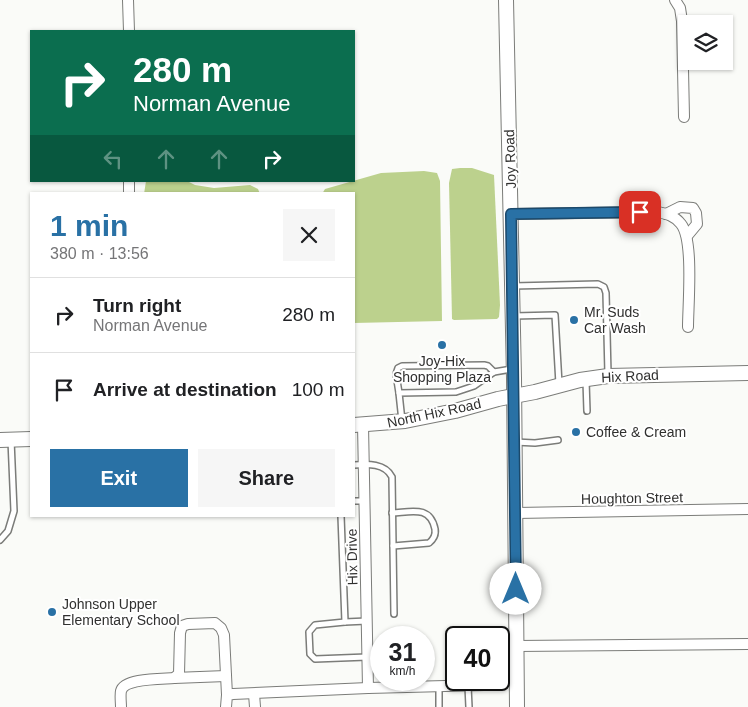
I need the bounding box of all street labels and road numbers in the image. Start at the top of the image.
street label: Joy Road [501,129,519,189]
street label: Hix Road [601,367,659,385]
street label: North Hix Road [386,395,482,431]
street label: Houghton Street [581,489,683,507]
street label: Hix Drive [344,528,360,586]

